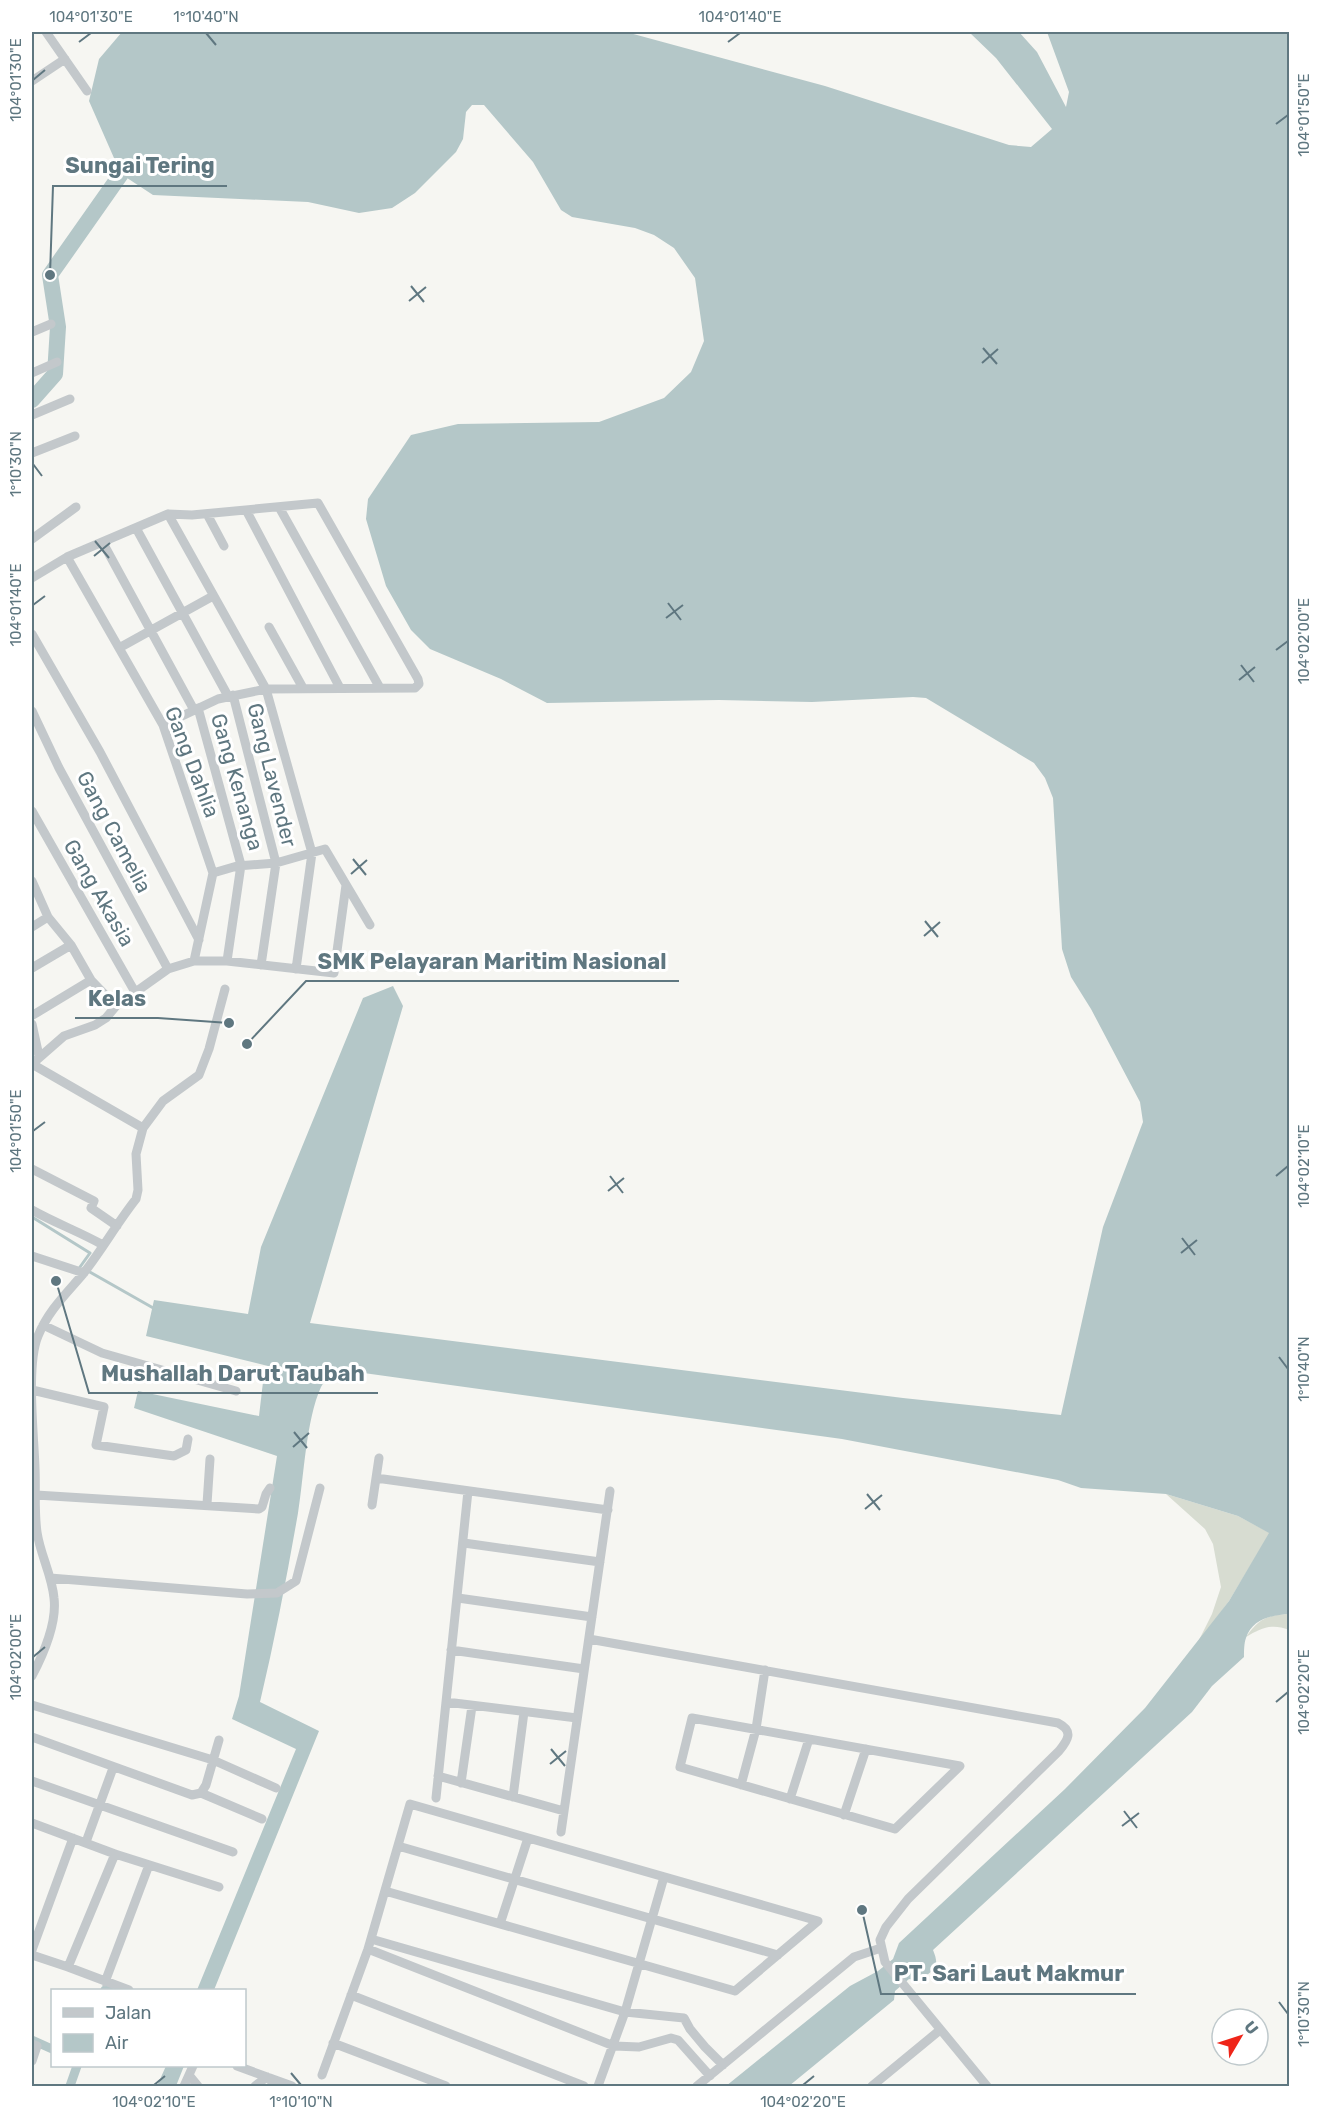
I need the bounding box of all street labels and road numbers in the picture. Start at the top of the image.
street label: Gang Lavender [243,700,302,849]
street label: Gang Dahlia [160,703,225,821]
street label: Gang Kenanga [206,711,269,853]
street label: Gang Camelia [72,767,157,897]
street label: Gang Akasia [59,835,140,951]

